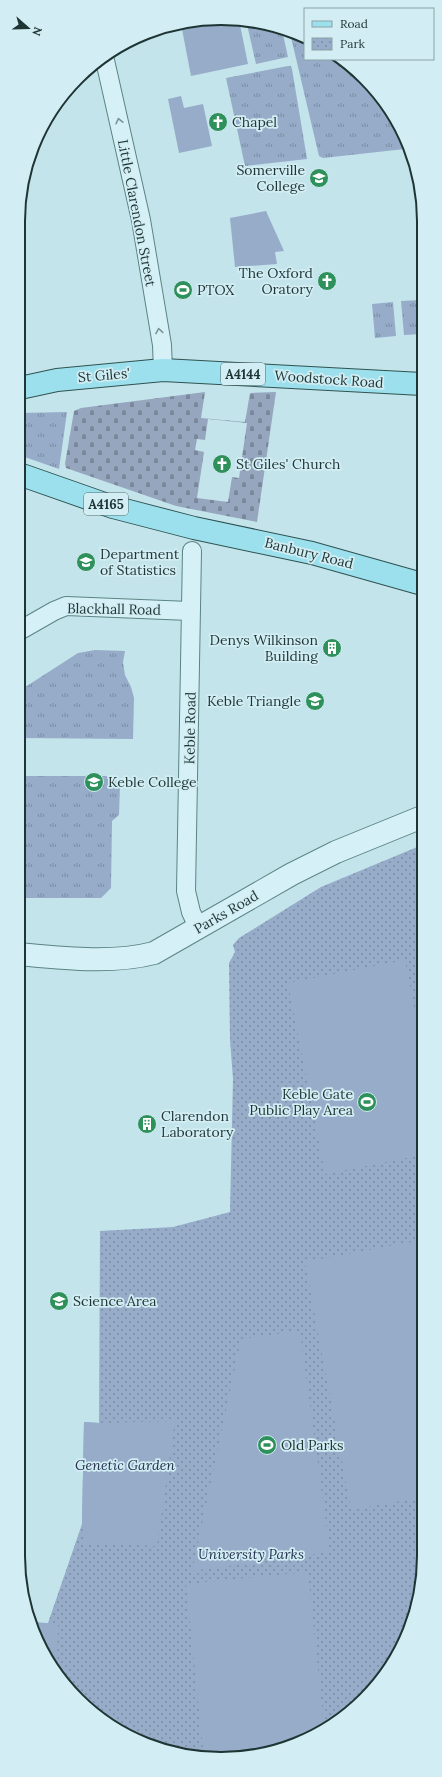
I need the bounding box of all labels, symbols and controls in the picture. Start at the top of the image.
north arrow [8,8,48,48]
legend [304,8,434,60]
text: Road [340,16,368,31]
text: N [29,25,45,38]
text: Park [340,36,366,51]
church icon: Chapel [207,111,229,133]
place label: Chapel [232,113,277,131]
one-way arrow [116,118,124,125]
street label: Little Clarendon Street [114,138,160,289]
place label: Somerville College [236,161,305,195]
school or university icon: Somerville College [308,167,330,189]
place label: The Oxford Oratory [239,264,314,298]
church icon: The Oxford Oratory [316,270,338,292]
sports icon: PTOX [172,279,194,301]
place label: PTOX [197,281,235,299]
one-way arrow [156,328,164,335]
road number: A4144 [221,363,265,385]
street label: St Giles' [77,364,131,386]
street label: Woodstock Road [274,366,384,392]
church icon: St Giles' Church [211,453,233,475]
place label: St Giles' Church [236,455,340,473]
road number: A4165 [84,493,128,515]
street label: Banbury Road [263,533,355,573]
place label: Department of Statistics [100,545,180,579]
school or university icon: Department of Statistics [75,551,97,573]
street label: Blackhall Road [67,599,161,619]
place label: Denys Wilkinson Building [209,631,318,665]
building icon: Denys Wilkinson Building [321,637,343,659]
school or university icon: Keble Triangle [304,690,326,712]
street label: Keble Road [180,692,200,764]
place label: Keble Triangle [207,692,301,710]
school or university icon: Keble College [83,771,105,793]
place label: Keble College [108,773,197,791]
street label: Parks Road [190,886,262,938]
place label: Keble Gate Public Play Area [249,1085,353,1119]
sports icon: Keble Gate Public Play Area [356,1091,378,1113]
place label: Clarendon Laboratory [161,1107,234,1141]
building icon: Clarendon Laboratory [136,1113,158,1135]
school or university icon: Science Area [48,1290,70,1312]
place label: Science Area [73,1292,157,1310]
sports icon: Old Parks [256,1434,278,1456]
place label: Old Parks [281,1436,344,1454]
park label: Genetic Garden [75,1456,175,1474]
park label: University Parks [198,1545,304,1563]

